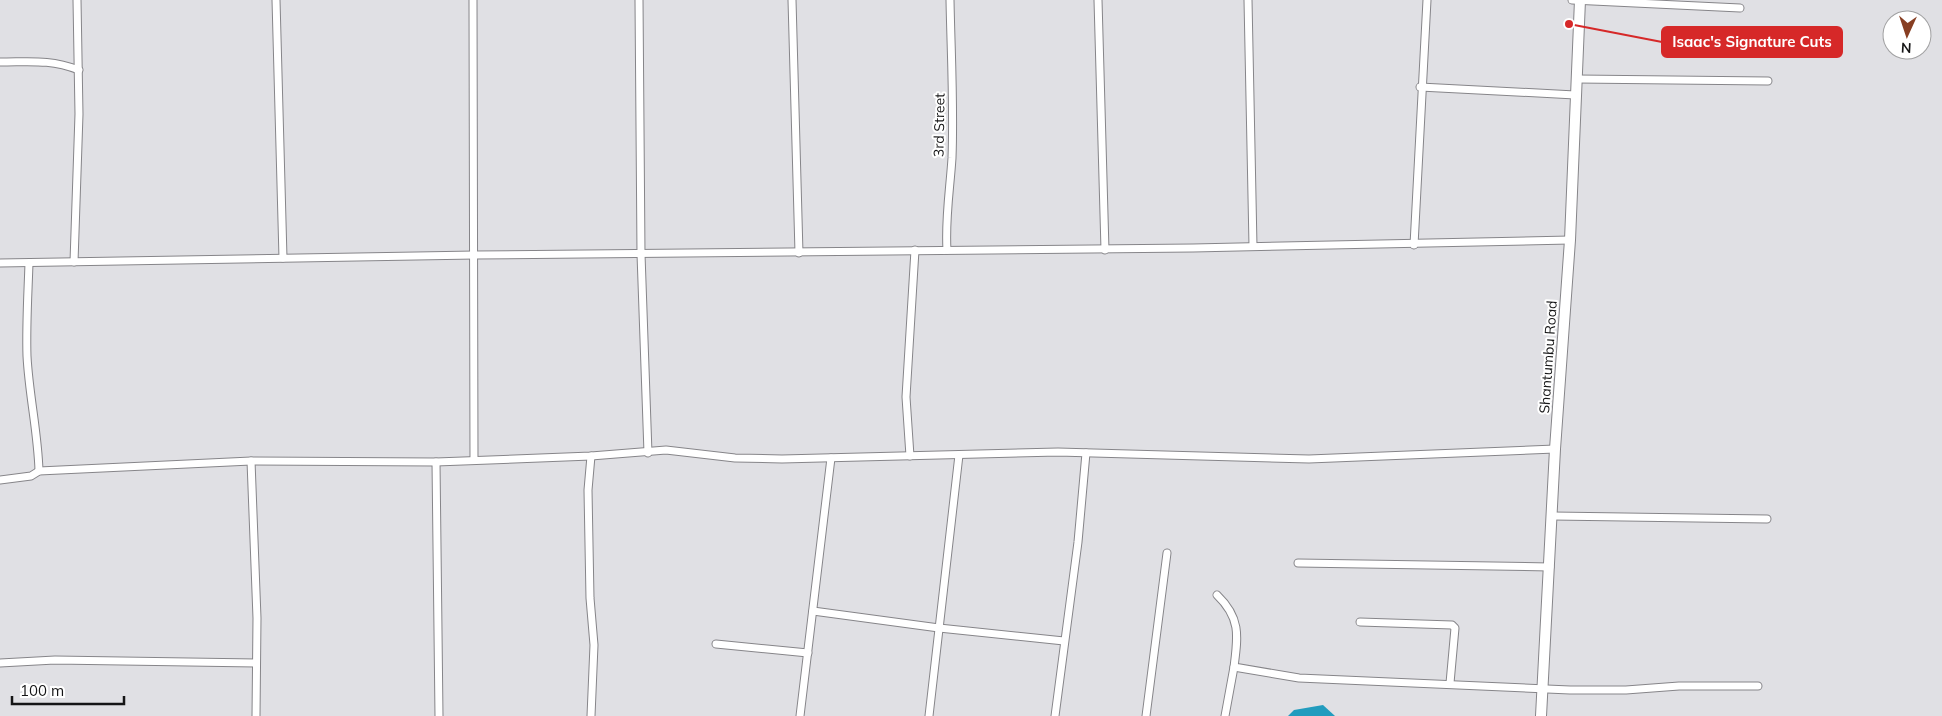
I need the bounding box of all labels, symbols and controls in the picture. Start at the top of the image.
north arrow [1882,10,1932,60]
callout: Isaac's Signature Cuts [1662,27,1842,57]
text: Isaac's Signature Cuts [1672,32,1832,51]
text: N [1901,39,1912,57]
street label: 3rd Street [929,93,949,157]
street label: Shantumbu Road [1535,300,1561,414]
scale bar [12,674,125,706]
text: 100 m [20,681,64,700]

